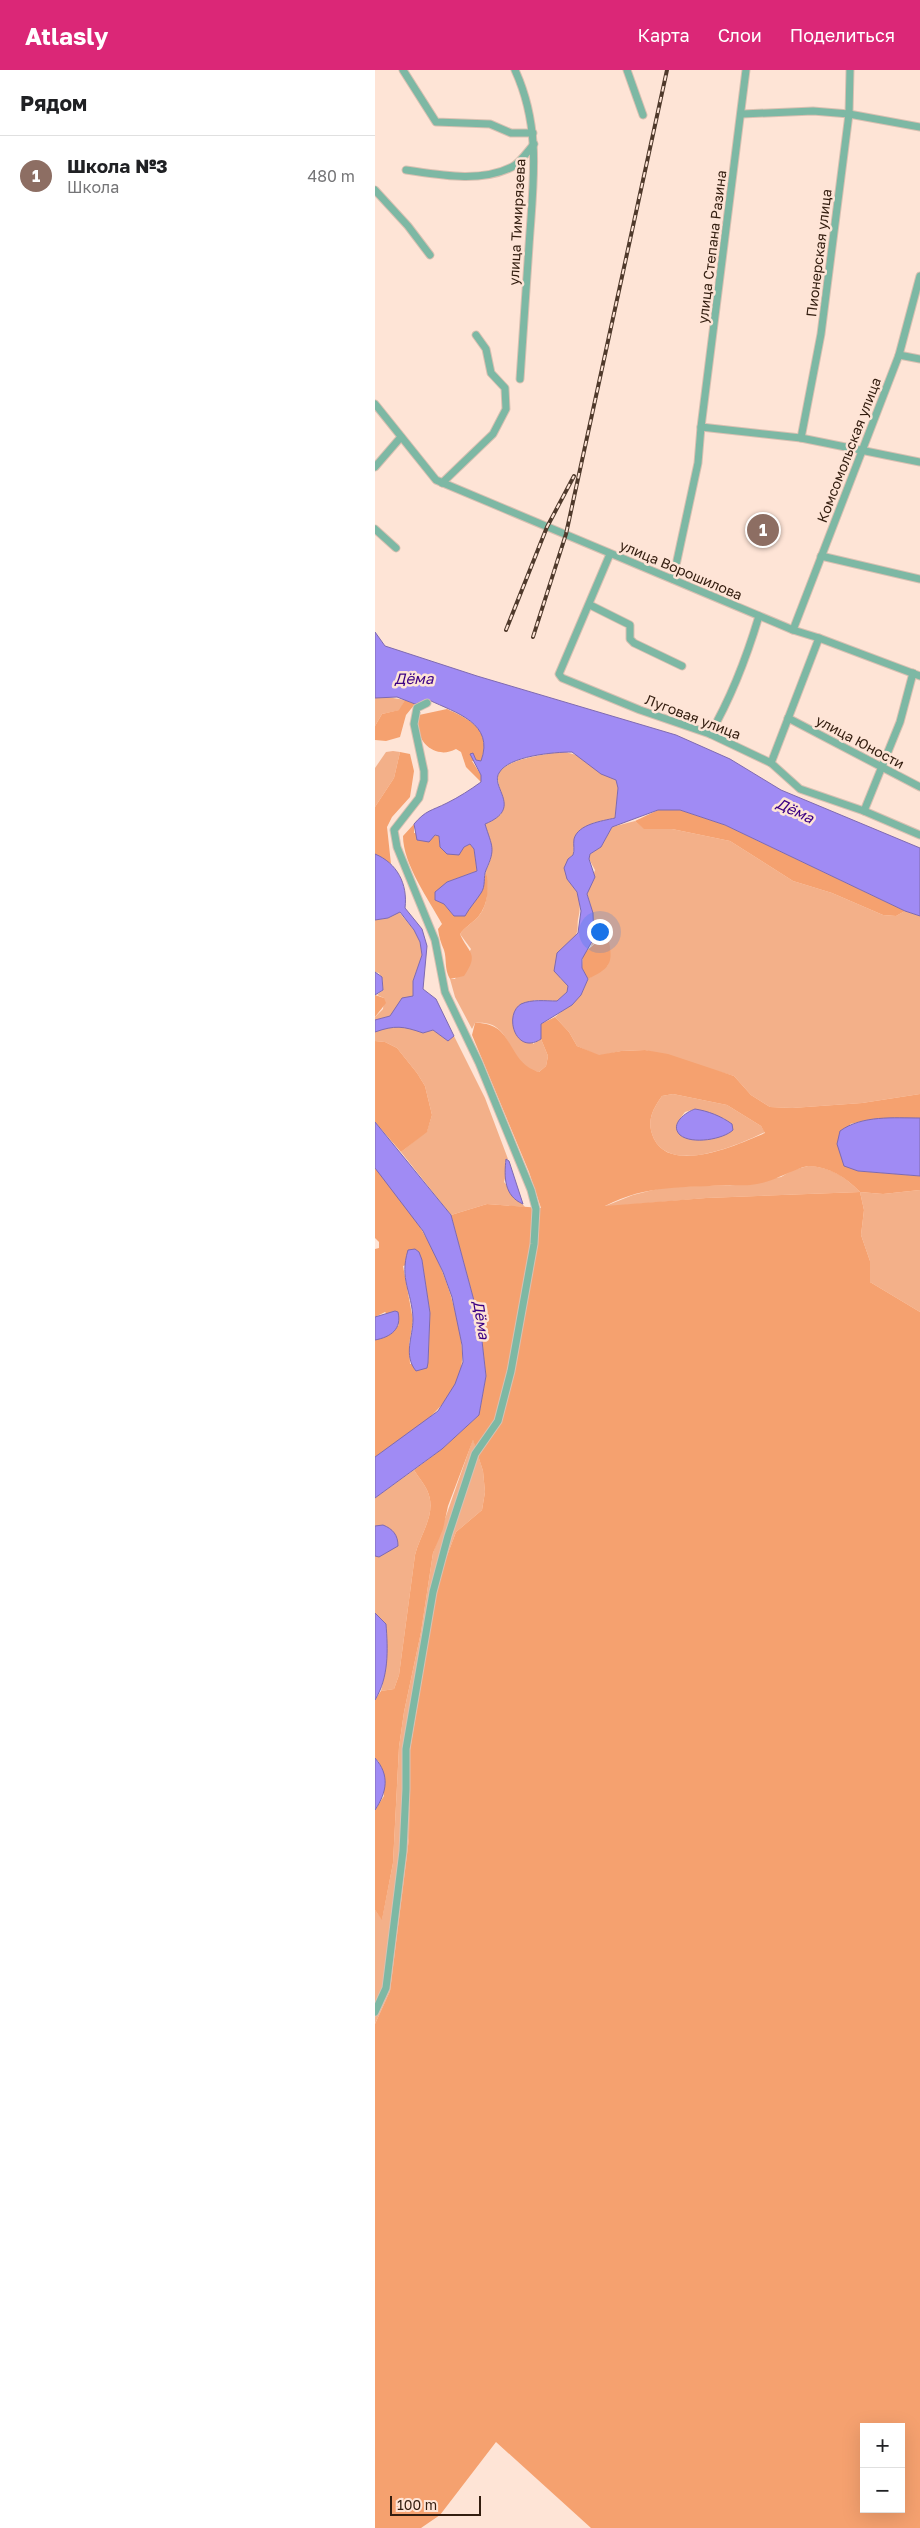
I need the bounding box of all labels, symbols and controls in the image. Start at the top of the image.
text: Atlasly [25,21,108,50]
text: Карта [638,24,690,46]
text: Слои [718,24,762,46]
text: Поделиться [790,24,895,46]
text: Рядом [20,90,87,116]
text: Школа №3 [67,154,168,177]
street label: улица Тимирязева [505,158,528,286]
text: 1 [32,166,40,186]
text: 480 m [307,166,355,186]
street label: улица Степана Разина [694,169,729,325]
text: Школа [67,177,119,197]
street label: Пионерская улица [802,188,835,318]
street label: Комсомольская улица [813,375,884,525]
pin: 1 [747,511,779,549]
street label: улица Ворошилова [617,536,745,603]
water label: Дёма [394,669,434,687]
street label: Луговая улица [643,691,743,743]
street label: улица Юности [813,711,907,772]
water label: Дёма [773,793,817,827]
your location [587,919,613,945]
water label: Дёма [470,1298,494,1341]
map controls [860,2423,905,2513]
button: + [860,2423,905,2468]
button: − [860,2468,905,2513]
scale bar [390,2493,481,2516]
text: 100 m [397,2496,437,2513]

